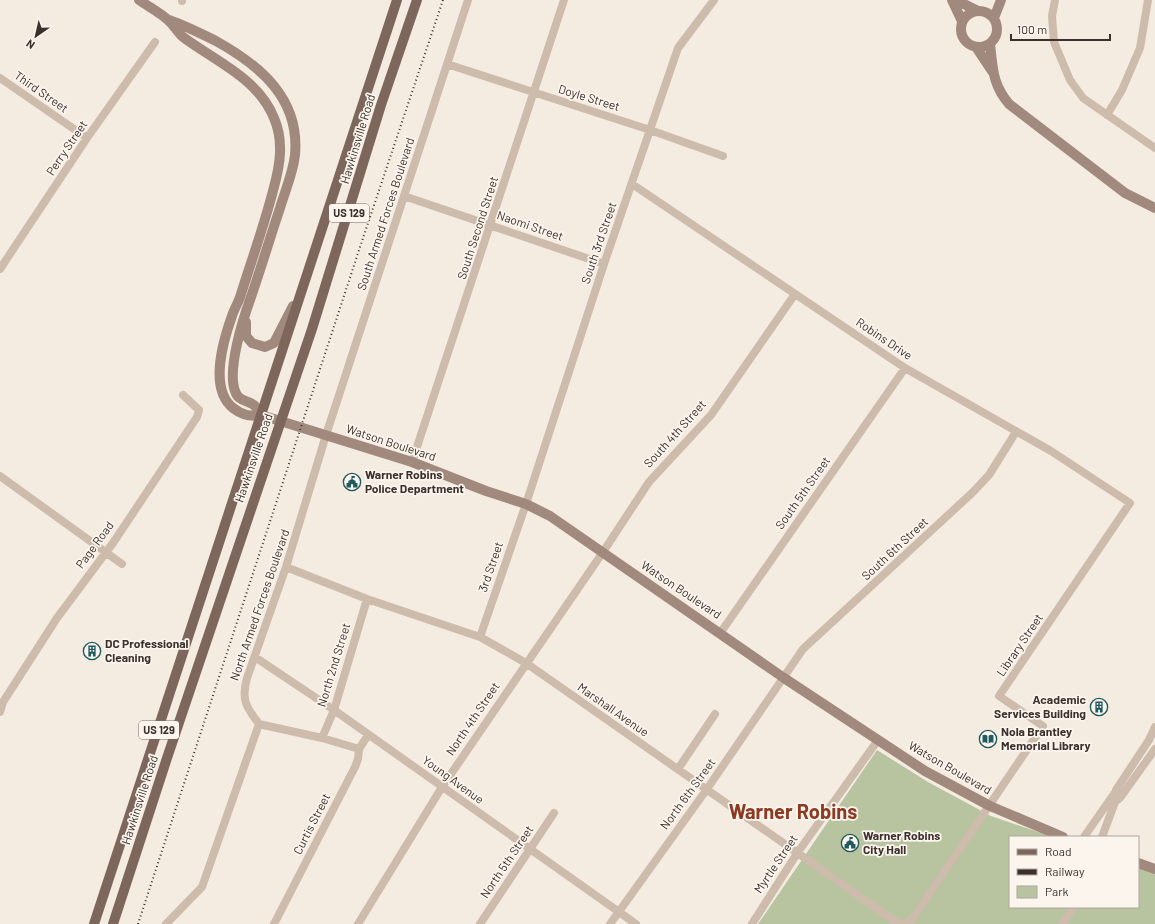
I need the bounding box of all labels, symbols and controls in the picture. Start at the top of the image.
north arrow [16,16,56,56]
scale bar [1011,16,1110,42]
text: 100 m [1017,22,1047,36]
text: N [23,37,37,52]
street label: Third Street [12,68,71,115]
street label: Doyle Street [557,81,622,113]
street label: Hawkinsville Road [337,92,377,185]
street label: Perry Street [43,117,90,177]
street label: South Armed Forces Boulevard [354,135,416,292]
street label: South Second Street [454,174,500,281]
street label: South 3rd Street [578,200,619,285]
road number: US 129 [329,204,369,222]
street label: Naomi Street [495,207,565,243]
street label: Robins Drive [854,314,915,362]
street label: South 4th Street [640,397,708,470]
street label: Hawkinsville Road [231,411,275,504]
street label: Watson Boulevard [345,421,438,463]
street label: South 5th Street [772,453,832,531]
place label: Warner Robins Police Department [365,467,464,495]
public building icon: Warner Robins Police Department [342,472,362,492]
street label: South 6th Street [858,514,930,583]
street label: Page Road [72,518,116,571]
street label: North Armed Forces Boulevard [227,527,292,682]
street label: 3rd Street [475,540,505,594]
street label: Watson Boulevard [639,557,724,621]
street label: Library Street [993,611,1045,678]
street label: North 2nd Street [314,621,352,708]
place label: DC Professional Cleaning [105,636,189,664]
building icon: DC Professional Cleaning [82,641,102,661]
street label: North 4th Street [443,679,502,758]
street label: Marshall Avenue [575,680,652,739]
place label: Academic Services Building [994,692,1087,720]
building icon: Academic Services Building [1089,697,1109,717]
road number: US 129 [139,721,179,739]
place label: Nola Brantley Memorial Library [1001,724,1090,752]
library icon: Nola Brantley Memorial Library [978,729,998,749]
street label: Watson Boulevard [906,738,995,797]
street label: Young Avenue [420,752,487,806]
street label: Hawkinsville Road [118,753,160,846]
street label: North 6th Street [657,755,718,832]
street label: Curtis Street [290,791,332,856]
district label: Warner Robins [729,799,857,823]
street label: North 5th Street [477,822,536,900]
place label: Warner Robins City Hall [863,828,940,856]
street label: Myrtle Street [751,832,800,895]
public building icon: Warner Robins City Hall [840,833,860,853]
legend [1009,836,1139,908]
text: Road [1045,844,1072,858]
text: Railway [1045,864,1085,878]
text: Park [1045,884,1069,898]

